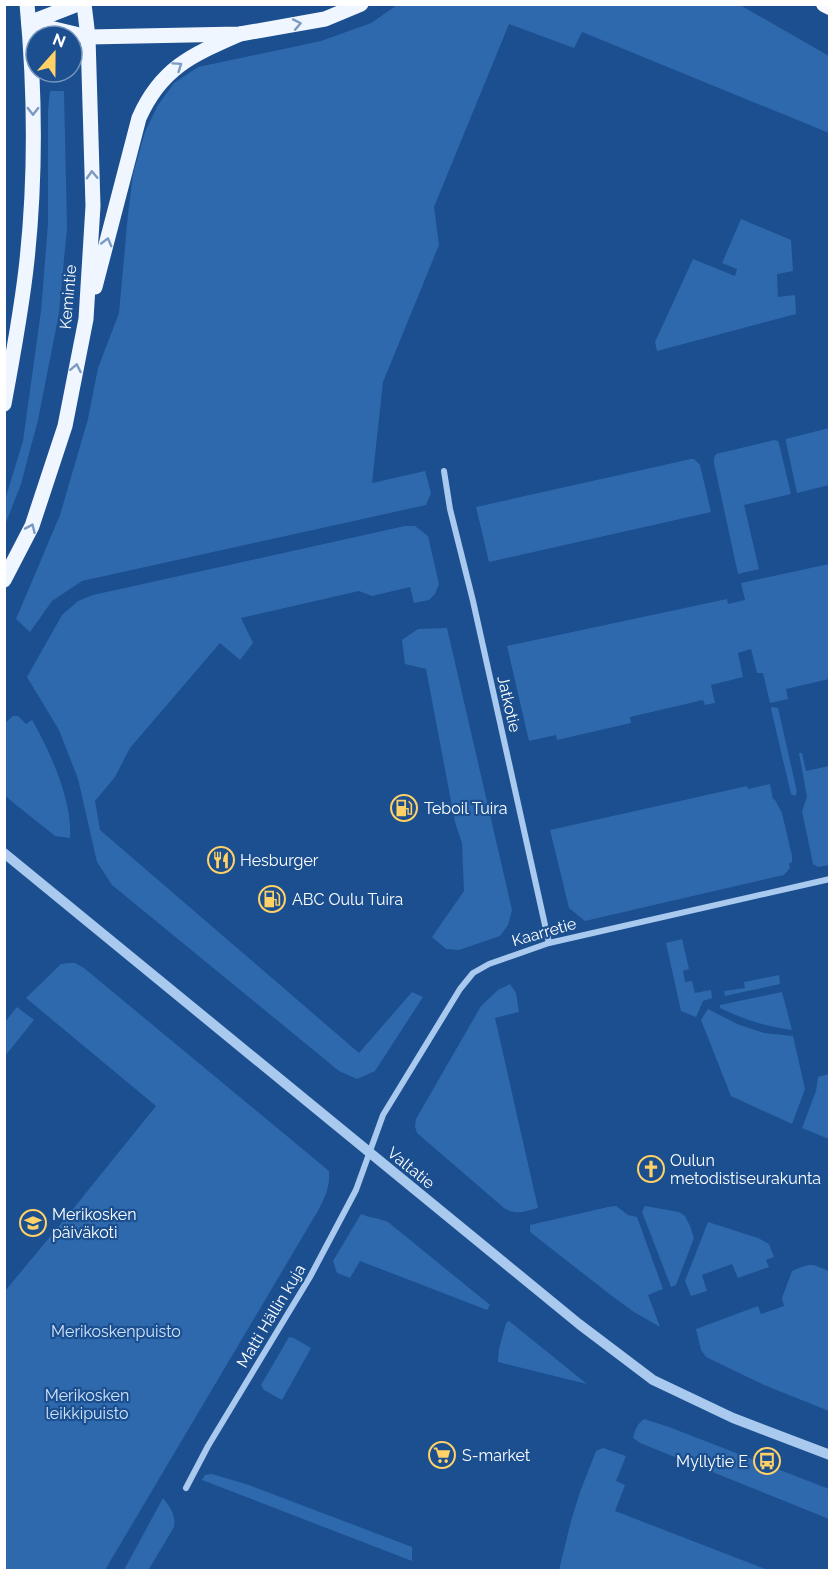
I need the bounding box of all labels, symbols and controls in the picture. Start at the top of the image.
one-way arrow [292,18,302,31]
north arrow [24,24,84,84]
text: N [50,29,68,52]
one-way arrow [172,62,183,73]
one-way arrow [27,107,39,116]
one-way arrow [86,170,98,179]
one-way arrow [99,237,112,247]
street label: Kemintie [56,264,80,330]
one-way arrow [69,364,82,374]
one-way arrow [24,523,36,534]
street label: Jatkotie [493,674,525,734]
fuel station icon: Teboil Tuira [389,793,419,823]
place label: Teboil Tuira [424,799,507,818]
restaurant icon: Hesburger [206,845,236,875]
place label: Hesburger [240,851,319,870]
fuel station icon: ABC Oulu Tuira [257,884,287,914]
place label: ABC Oulu Tuira [292,890,403,909]
street label: Kaarretie [510,914,578,950]
street label: Valtatie [384,1143,438,1193]
place label: Oulun metodistiseurakunta [670,1151,821,1188]
church icon: Oulun metodistiseurakunta [636,1154,666,1184]
place label: Merikosken päiväkoti [52,1205,136,1242]
school or university icon: Merikosken päiväkoti [18,1208,48,1238]
street label: Matti Hällin kuja [233,1261,309,1371]
park label: Merikoskenpuisto [51,1322,181,1341]
park label: Merikosken leikkipuisto [45,1386,129,1423]
supermarket icon: S-market [427,1440,457,1470]
place label: S-market [462,1446,531,1465]
bus stop icon: Myllytie E [752,1446,782,1476]
place label: Myllytie E [676,1452,748,1471]

